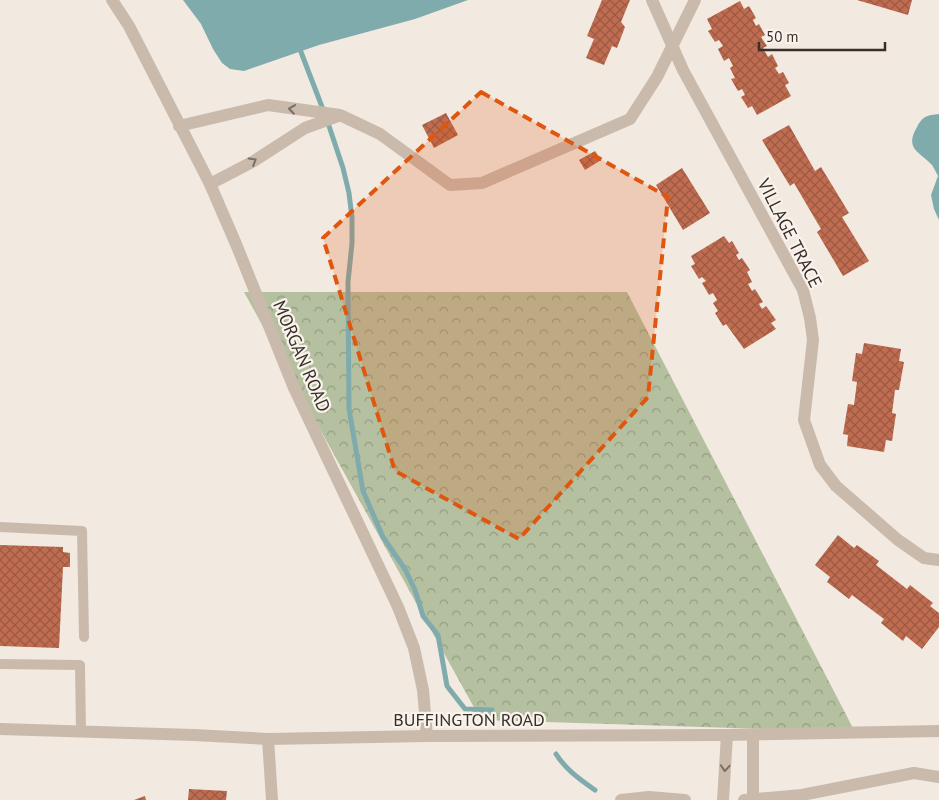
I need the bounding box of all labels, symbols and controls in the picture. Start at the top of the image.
scale bar [759,20,885,52]
text: 50 m [766,27,799,46]
one-way arrow [288,104,296,114]
one-way arrow [248,157,257,167]
street label: VILLAGE TRACE [752,174,827,291]
street label: MORGAN ROAD [268,297,336,415]
street label: BUFFINGTON ROAD [393,708,545,731]
one-way arrow [720,764,731,772]

